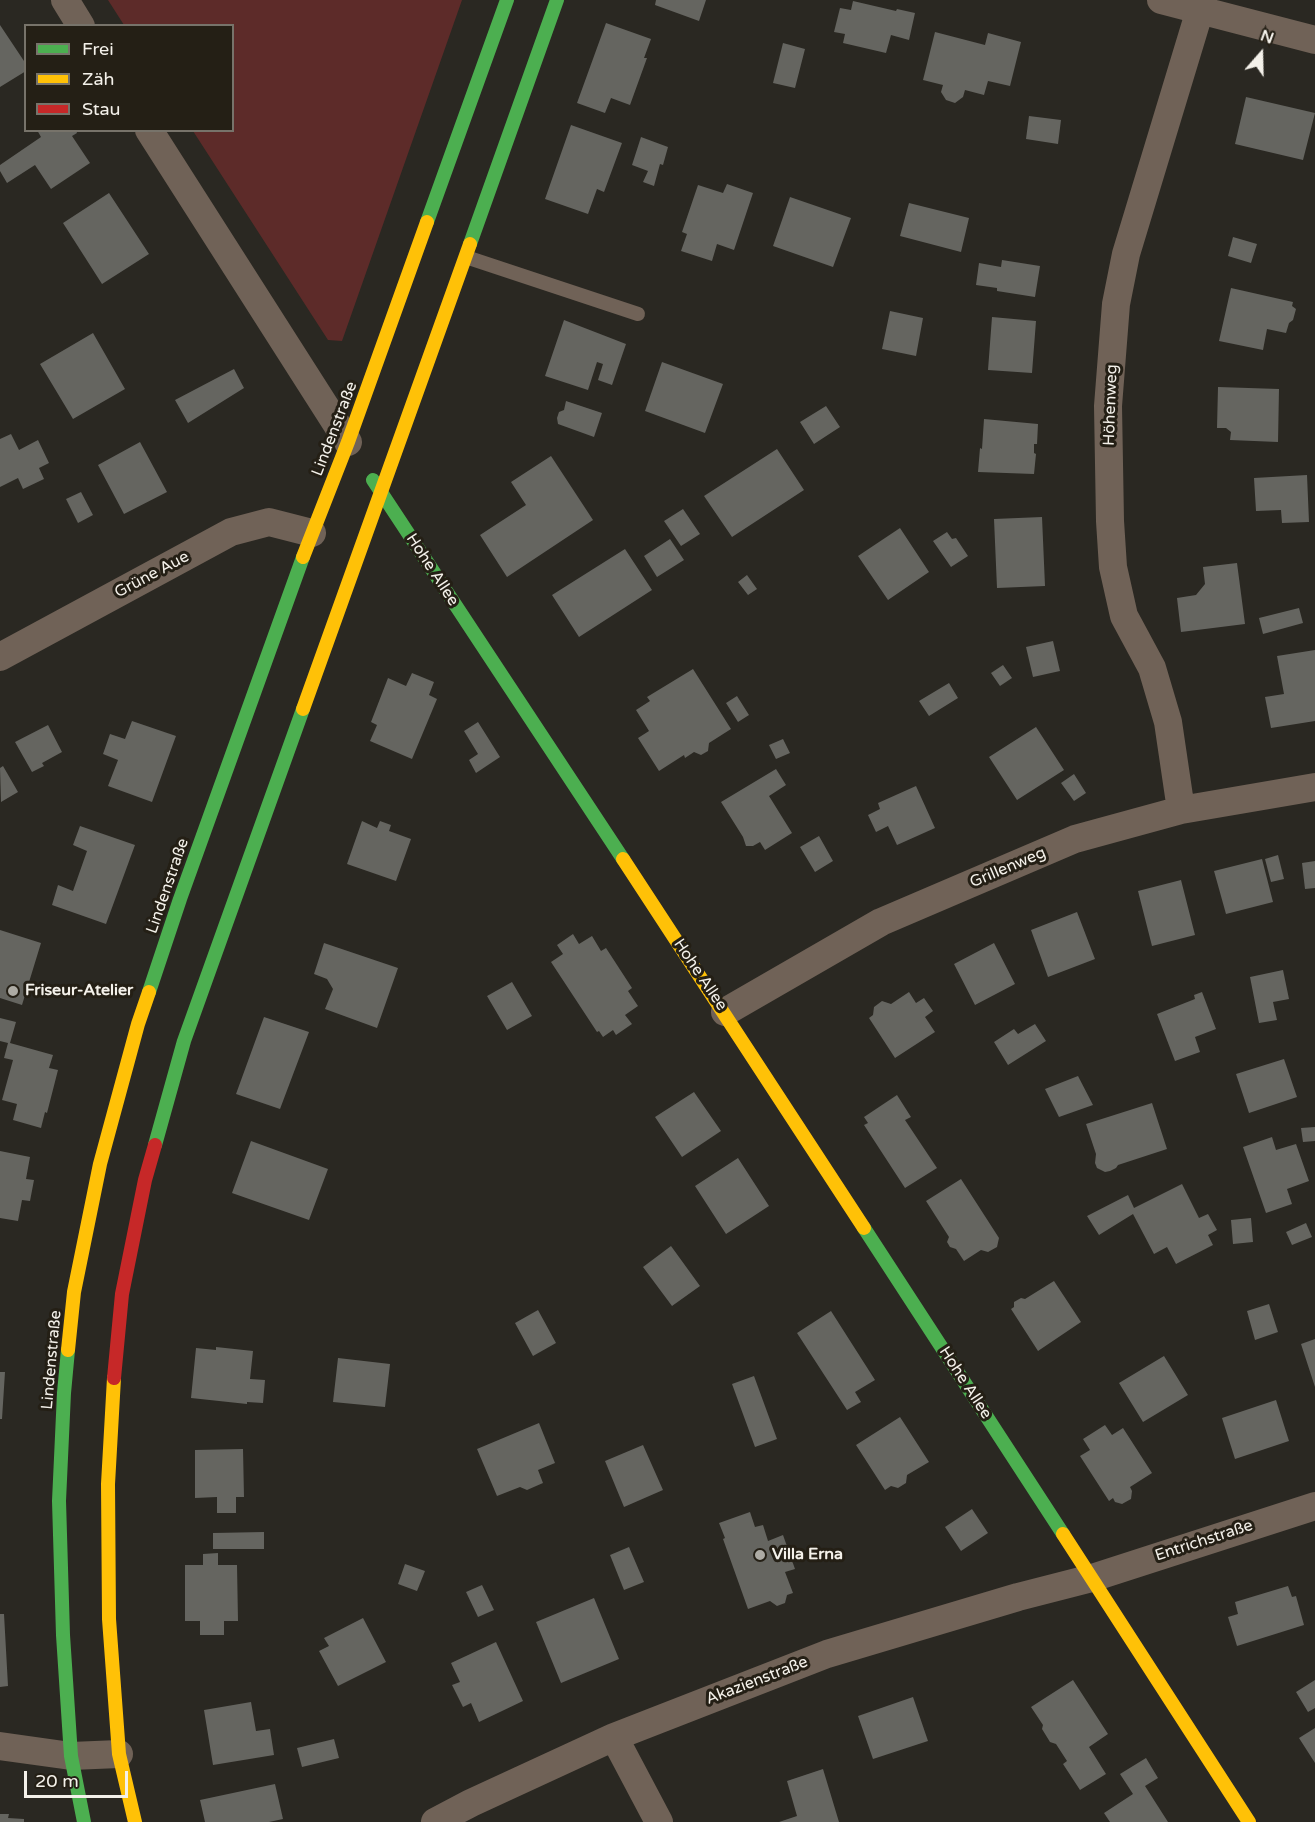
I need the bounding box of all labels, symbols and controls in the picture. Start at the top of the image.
legend [24,24,234,132]
north arrow [1231,24,1291,84]
text: N [1258,25,1277,49]
text: Frei [82,38,114,60]
text: Zäh [82,68,115,90]
text: Stau [82,98,121,120]
street label: Höhenweg [1100,364,1122,446]
street label: Lindenstraße [308,379,362,479]
street label: Hohe Allee [401,530,463,610]
street label: Grüne Aue [112,547,192,603]
street label: Lindenstraße [143,836,193,936]
street label: Grillenweg [967,843,1049,893]
street label: Hohe Allee [669,935,731,1015]
place label: Friseur-Atelier [25,981,133,1001]
marker: Friseur-Atelier [6,984,20,998]
street label: Lindenstraße [38,1310,66,1410]
street label: Hohe Allee [934,1343,996,1423]
street label: Entrichstraße [1153,1516,1255,1566]
place label: Villa Erna [772,1545,843,1565]
marker: Villa Erna [753,1548,767,1562]
street label: Akazienstraße [703,1653,811,1709]
scale bar [27,1759,130,1797]
text: 20 m [35,1770,79,1792]

